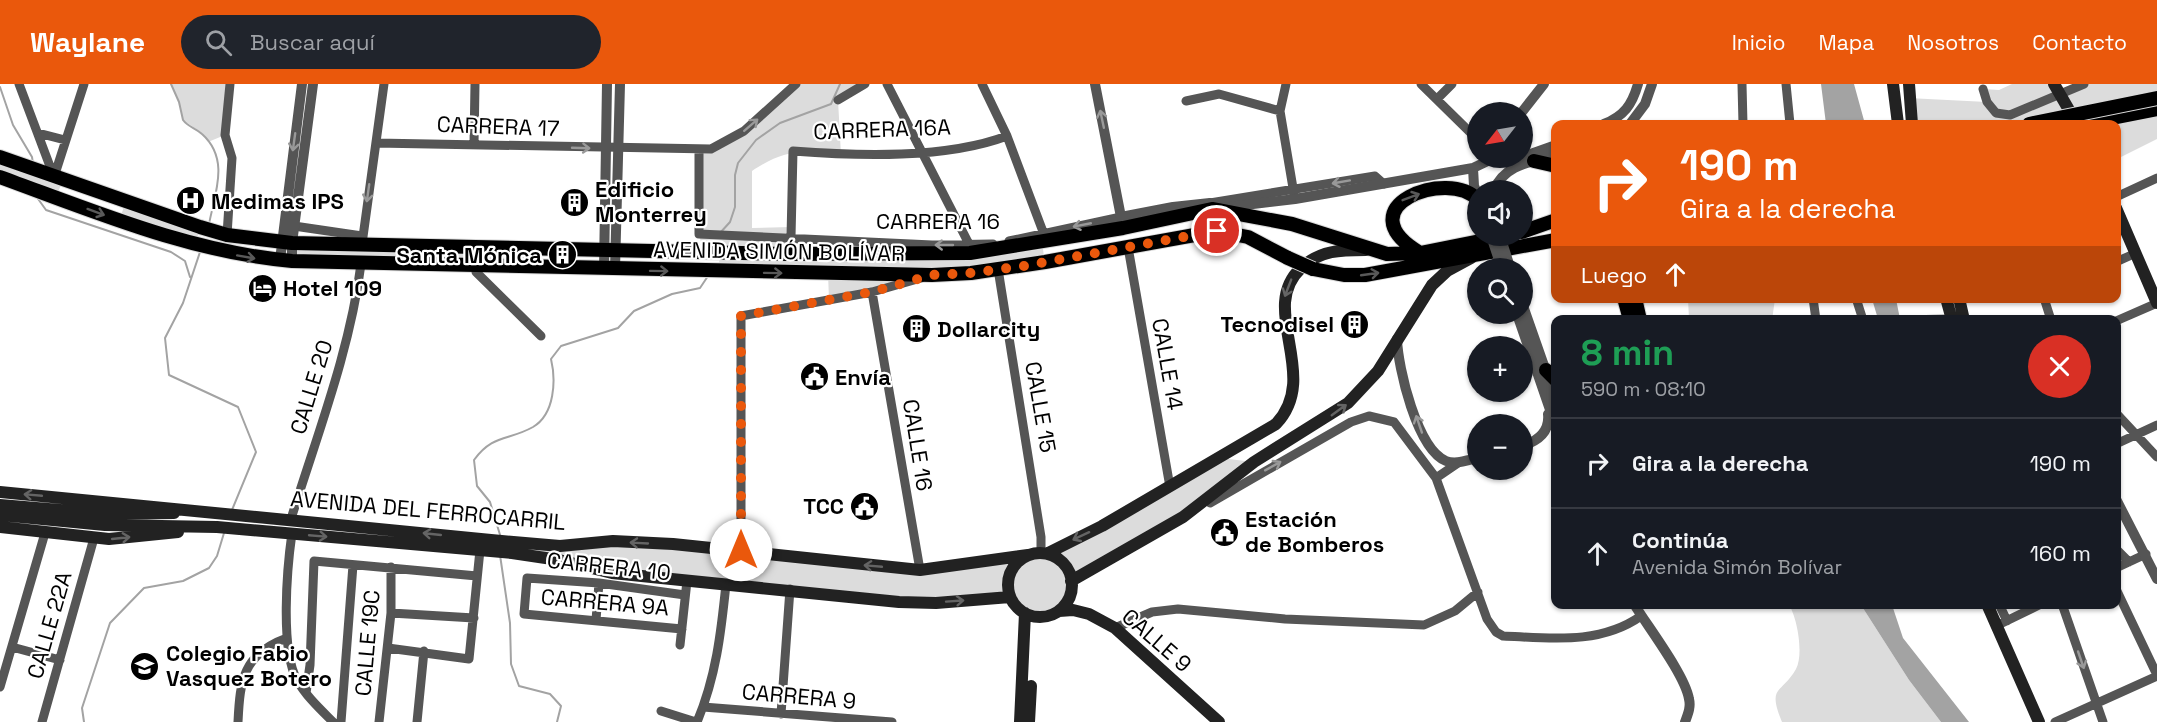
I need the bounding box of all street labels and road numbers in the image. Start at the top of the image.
street label: CARRERA 17 [436,110,560,142]
street label: CARRERA 16A [813,113,951,145]
street label: CARRERA 16 [876,207,1000,235]
street label: AVENIDA SIMÓN BOLÍVAR [653,235,905,267]
street label: CALLE 14 [1146,316,1190,412]
street label: CALLE 20 [283,336,339,438]
street label: CALLE 15 [1019,359,1063,455]
street label: CALLE 16 [897,397,939,493]
street label: AVENIDA DEL FERROCARRIL [289,484,567,536]
street label: CARRERA 10 [546,546,672,586]
street label: CALLE 22A [20,568,78,682]
street label: CARRERA 9A [540,582,670,622]
street label: CALLE 19C [348,589,386,697]
street label: CALLE 9 [1116,602,1198,678]
street label: CARRERA 9 [741,677,857,715]

